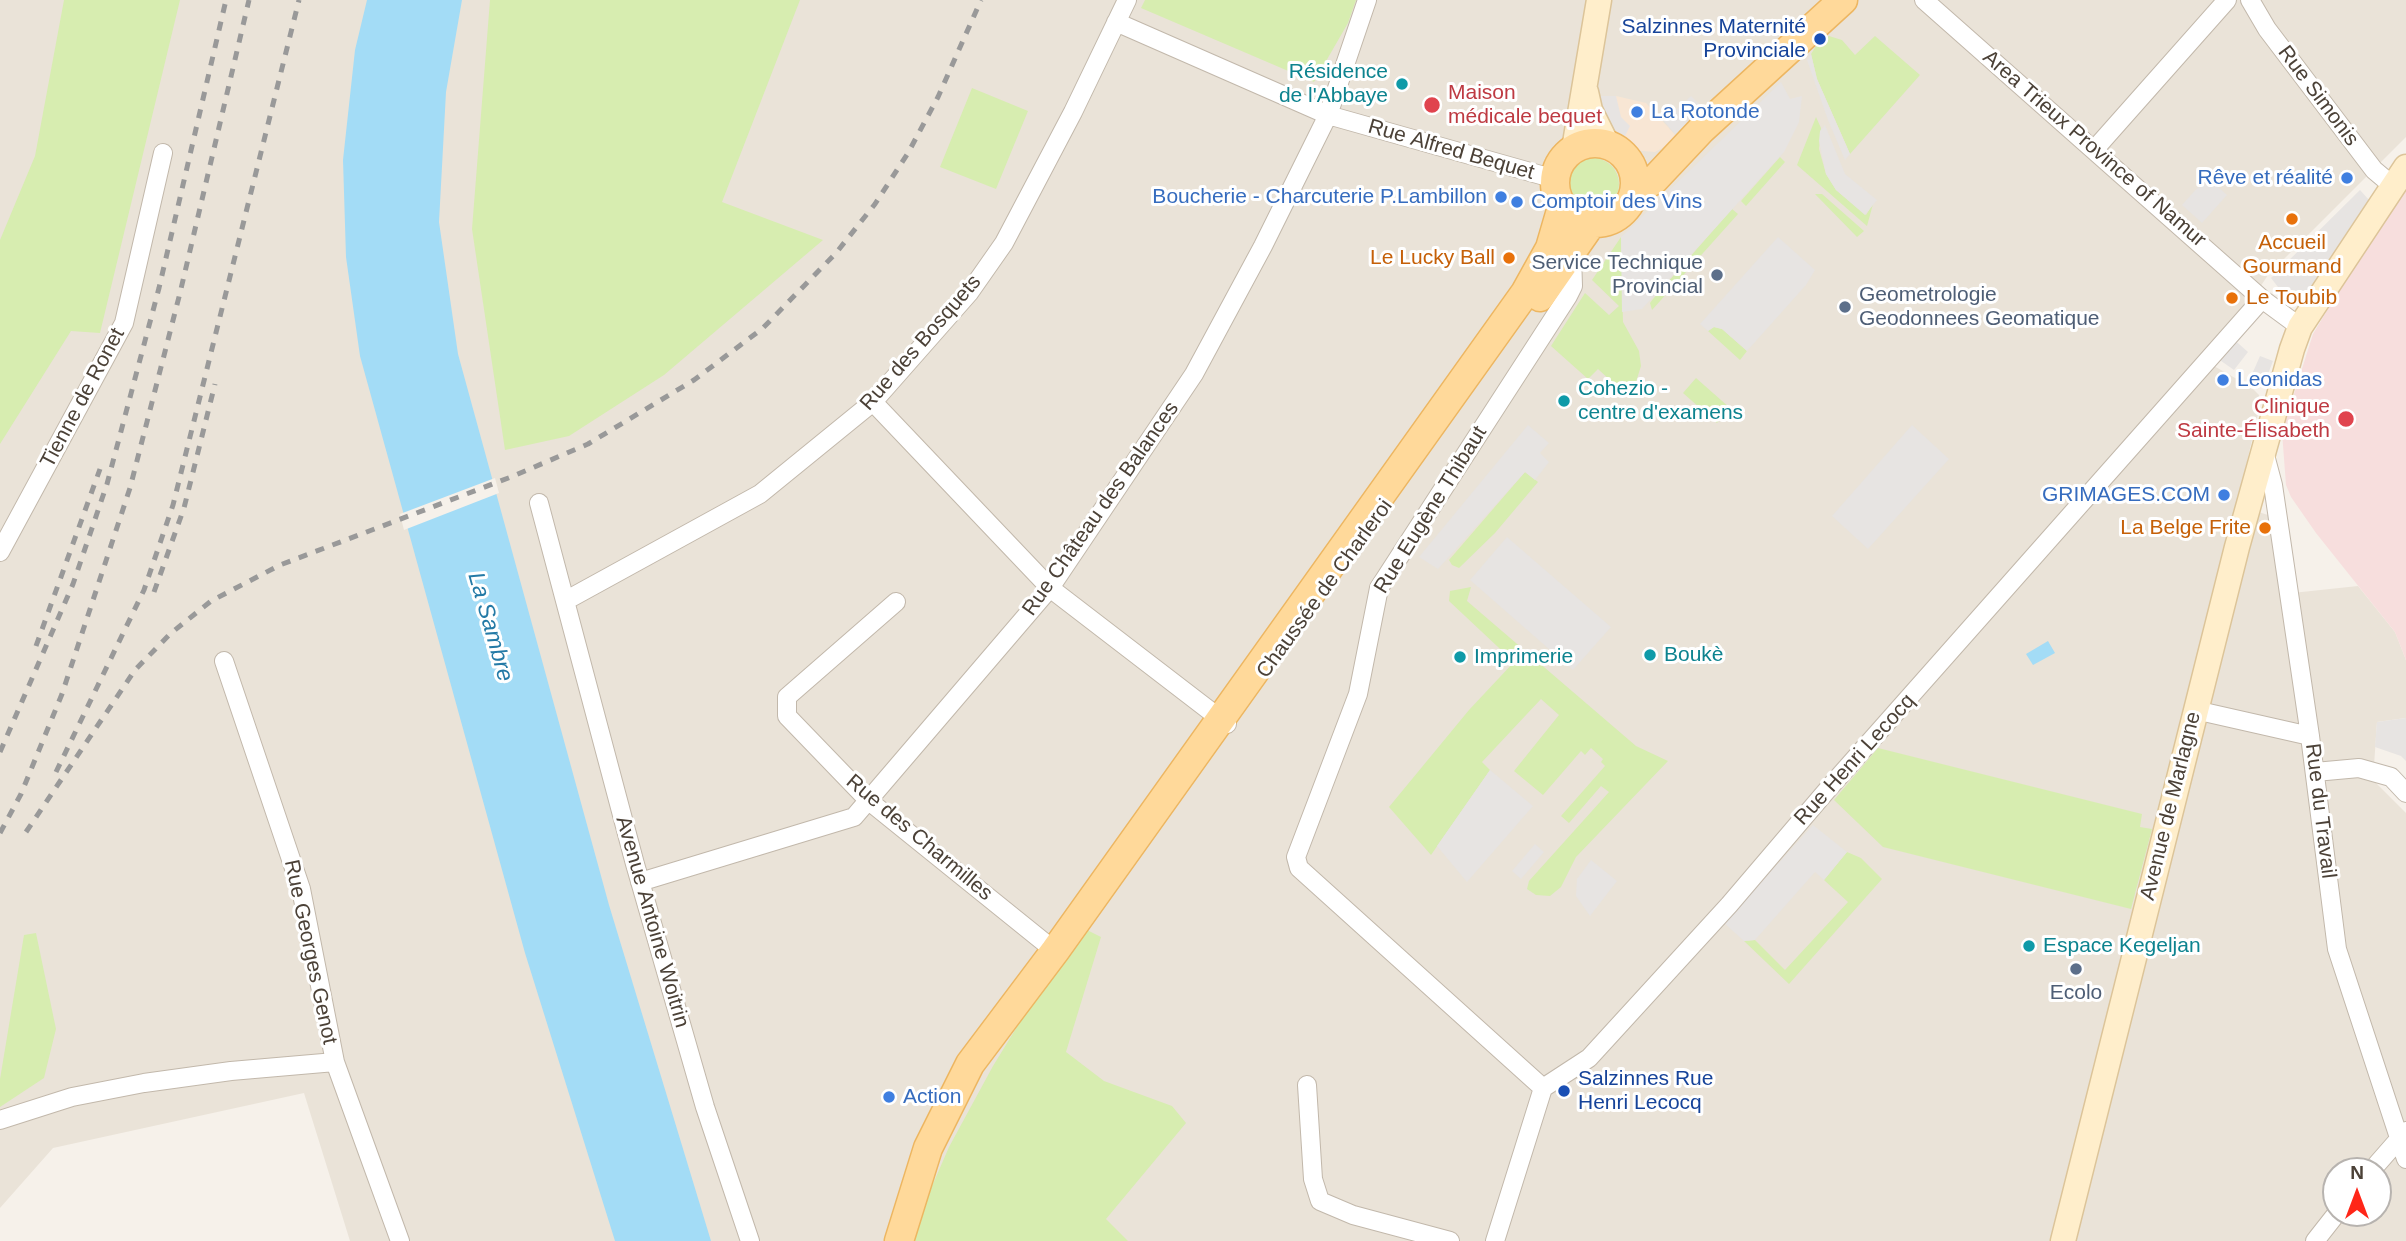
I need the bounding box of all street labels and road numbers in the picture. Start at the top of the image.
street label: Rue Simonis [2272,41,2364,151]
street label: Area Trieux Province of Namur [1977,45,2211,253]
street label: Rue Alfred Bequet [1365,114,1537,186]
street label: Rue des Bosquets [855,270,987,416]
street label: Tienne de Ronet [36,324,130,472]
street label: Rue Château des Balances [1017,397,1185,621]
street label: Rue Eugène Thibaut [1369,422,1493,598]
street label: Chaussée de Charleroi [1252,495,1398,683]
street label: Rue Henri Lecocq [1789,689,1921,831]
street label: Avenue de Marlagne [2135,709,2207,903]
street label: Rue du Travail [2299,742,2341,880]
street label: Rue des Charmilles [841,769,997,907]
street label: Avenue Antoine Woitrin [610,813,694,1031]
street label: Rue Georges Genot [278,857,342,1047]

